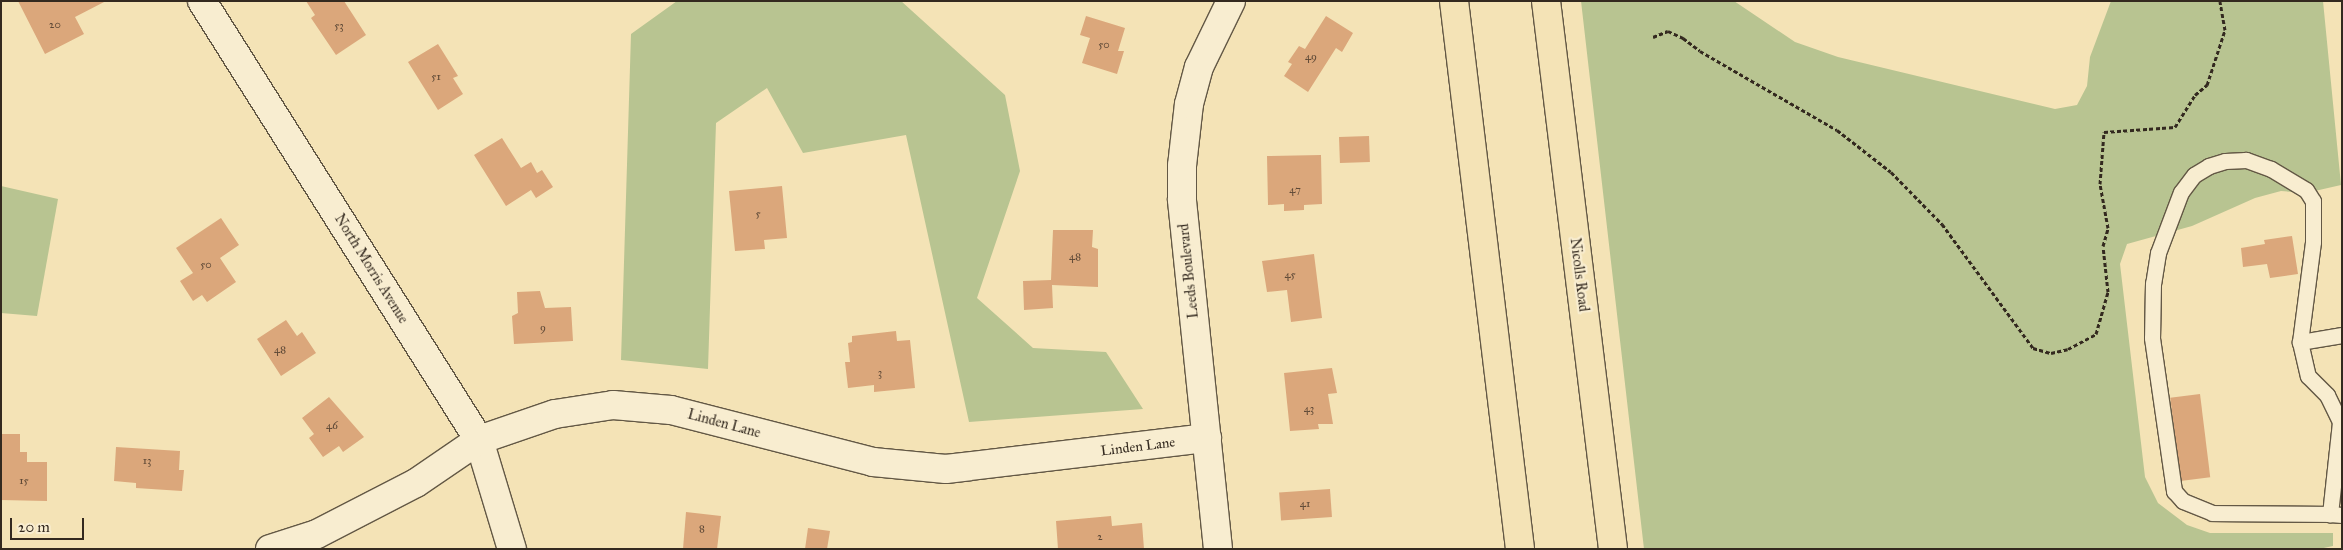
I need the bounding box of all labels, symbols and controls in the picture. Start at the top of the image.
house number: 20 [49,18,61,32]
house number: 53 [334,19,344,33]
house number: 50 [1098,38,1110,52]
house number: 49 [1305,50,1317,64]
house number: 51 [431,70,441,84]
house number: 47 [1289,183,1301,197]
house number: 5 [755,207,761,221]
street label: North Morris Avenue [331,211,411,327]
street label: Leeds Boulevard [1176,223,1202,319]
street label: Nicolls Road [1566,237,1592,313]
house number: 48 [1069,250,1081,264]
house number: 50 [200,258,212,272]
house number: 45 [1284,268,1296,282]
house number: 9 [540,321,546,335]
house number: 48 [274,343,286,357]
house number: 3 [878,366,882,380]
house number: 43 [1304,402,1314,416]
street label: Linden Lane [686,406,762,442]
house number: 46 [326,419,338,433]
street label: Linden Lane [1100,434,1176,460]
house number: 13 [143,454,151,468]
house number: 15 [19,474,29,488]
house number: 41 [1300,497,1310,511]
scale bar [12,508,86,540]
text: 20 m [18,518,50,536]
house number: 8 [699,522,705,536]
house number: 2 [1097,530,1103,544]

